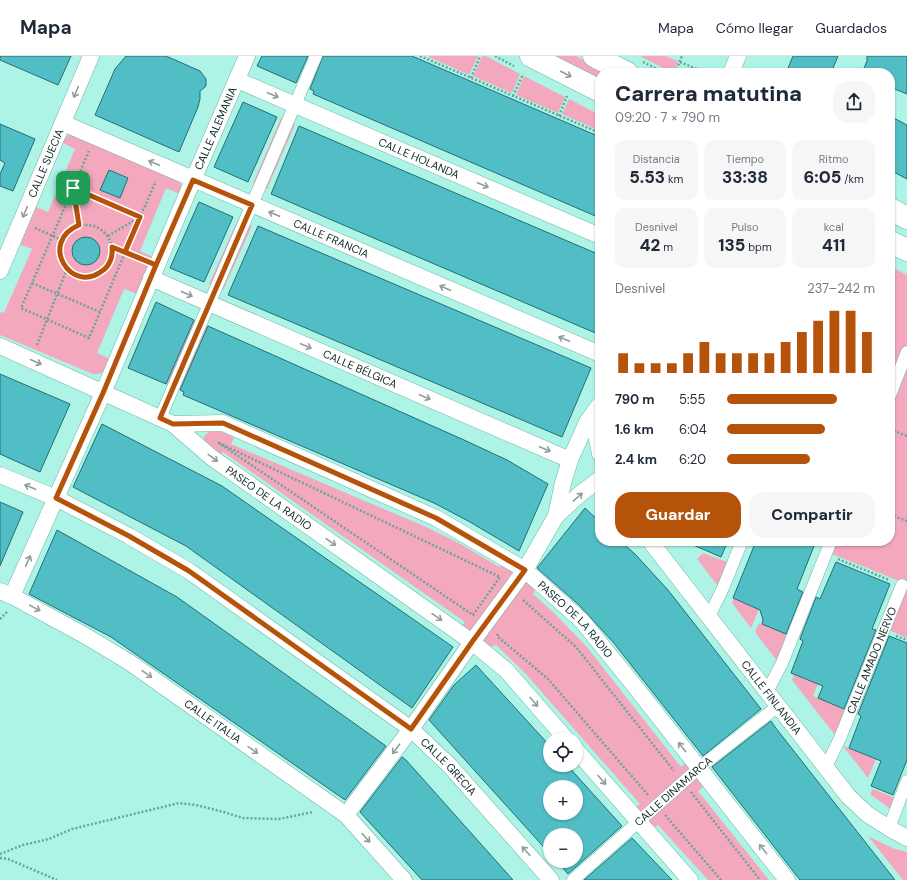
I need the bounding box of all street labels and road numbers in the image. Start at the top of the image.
street label: CALLE ALEMANIA [191,85,240,172]
street label: CALLE SUECIA [25,127,66,200]
street label: CALLE HOLANDA [376,135,462,182]
street label: CALLE FRANCIA [291,216,371,261]
street label: CALLE BÉLGICA [321,347,399,391]
street label: PASEO DE LA RADIO [223,463,315,533]
street label: PASEO DE LA RADIO [535,578,616,661]
street label: CALLE AMADO NERVO [844,605,899,716]
street label: CALLE FINLANDIA [738,658,805,737]
street label: CALLE ITALIA [182,696,244,746]
street label: CALLE GRECIA [418,735,480,798]
street label: CALLE DINAMARCA [631,753,715,829]

